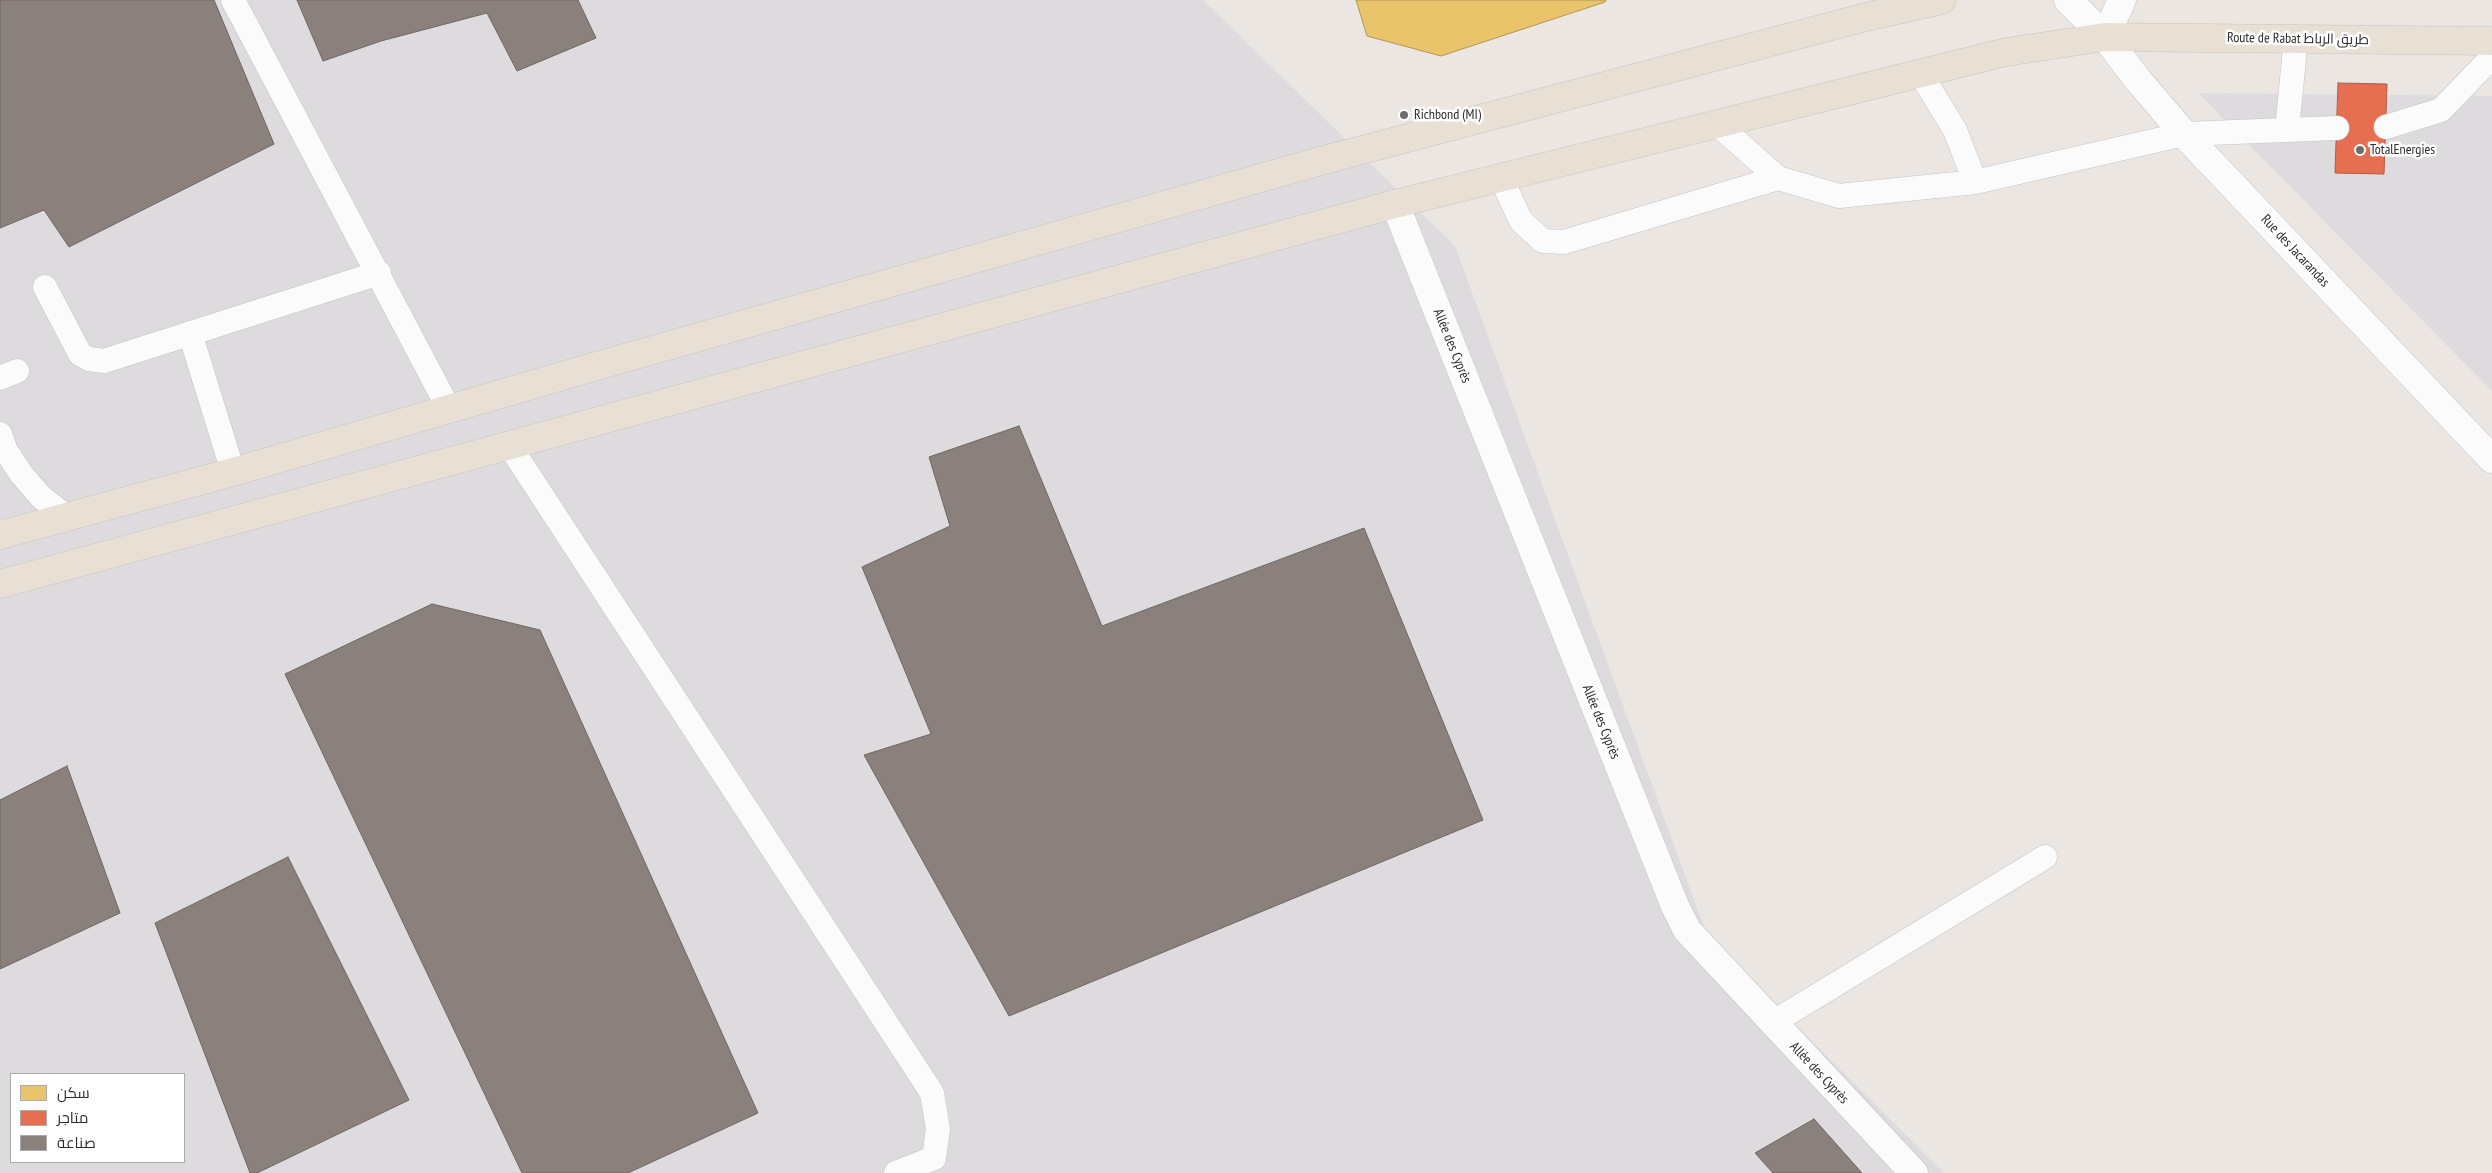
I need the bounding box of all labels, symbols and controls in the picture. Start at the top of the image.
street label: Route de Rabat طريق الرباط [2227,29,2369,49]
place label: Richbond (MI) [1414,107,1481,123]
marker: Richbond (MI) [1398,109,1410,121]
place label: TotalEnergies [2370,142,2435,158]
marker: TotalEnergies [2354,144,2366,156]
street label: Rue des Jacarandas [2257,211,2333,291]
street label: Allée des Cyprès [1429,306,1475,386]
street label: Allée des Cyprès [1578,682,1624,762]
street label: Allée des Cyprès [1786,1038,1852,1108]
legend [10,1073,185,1163]
text: سكن [57,1083,90,1102]
text: متاجر [57,1108,88,1127]
text: صناعة [57,1133,96,1152]

